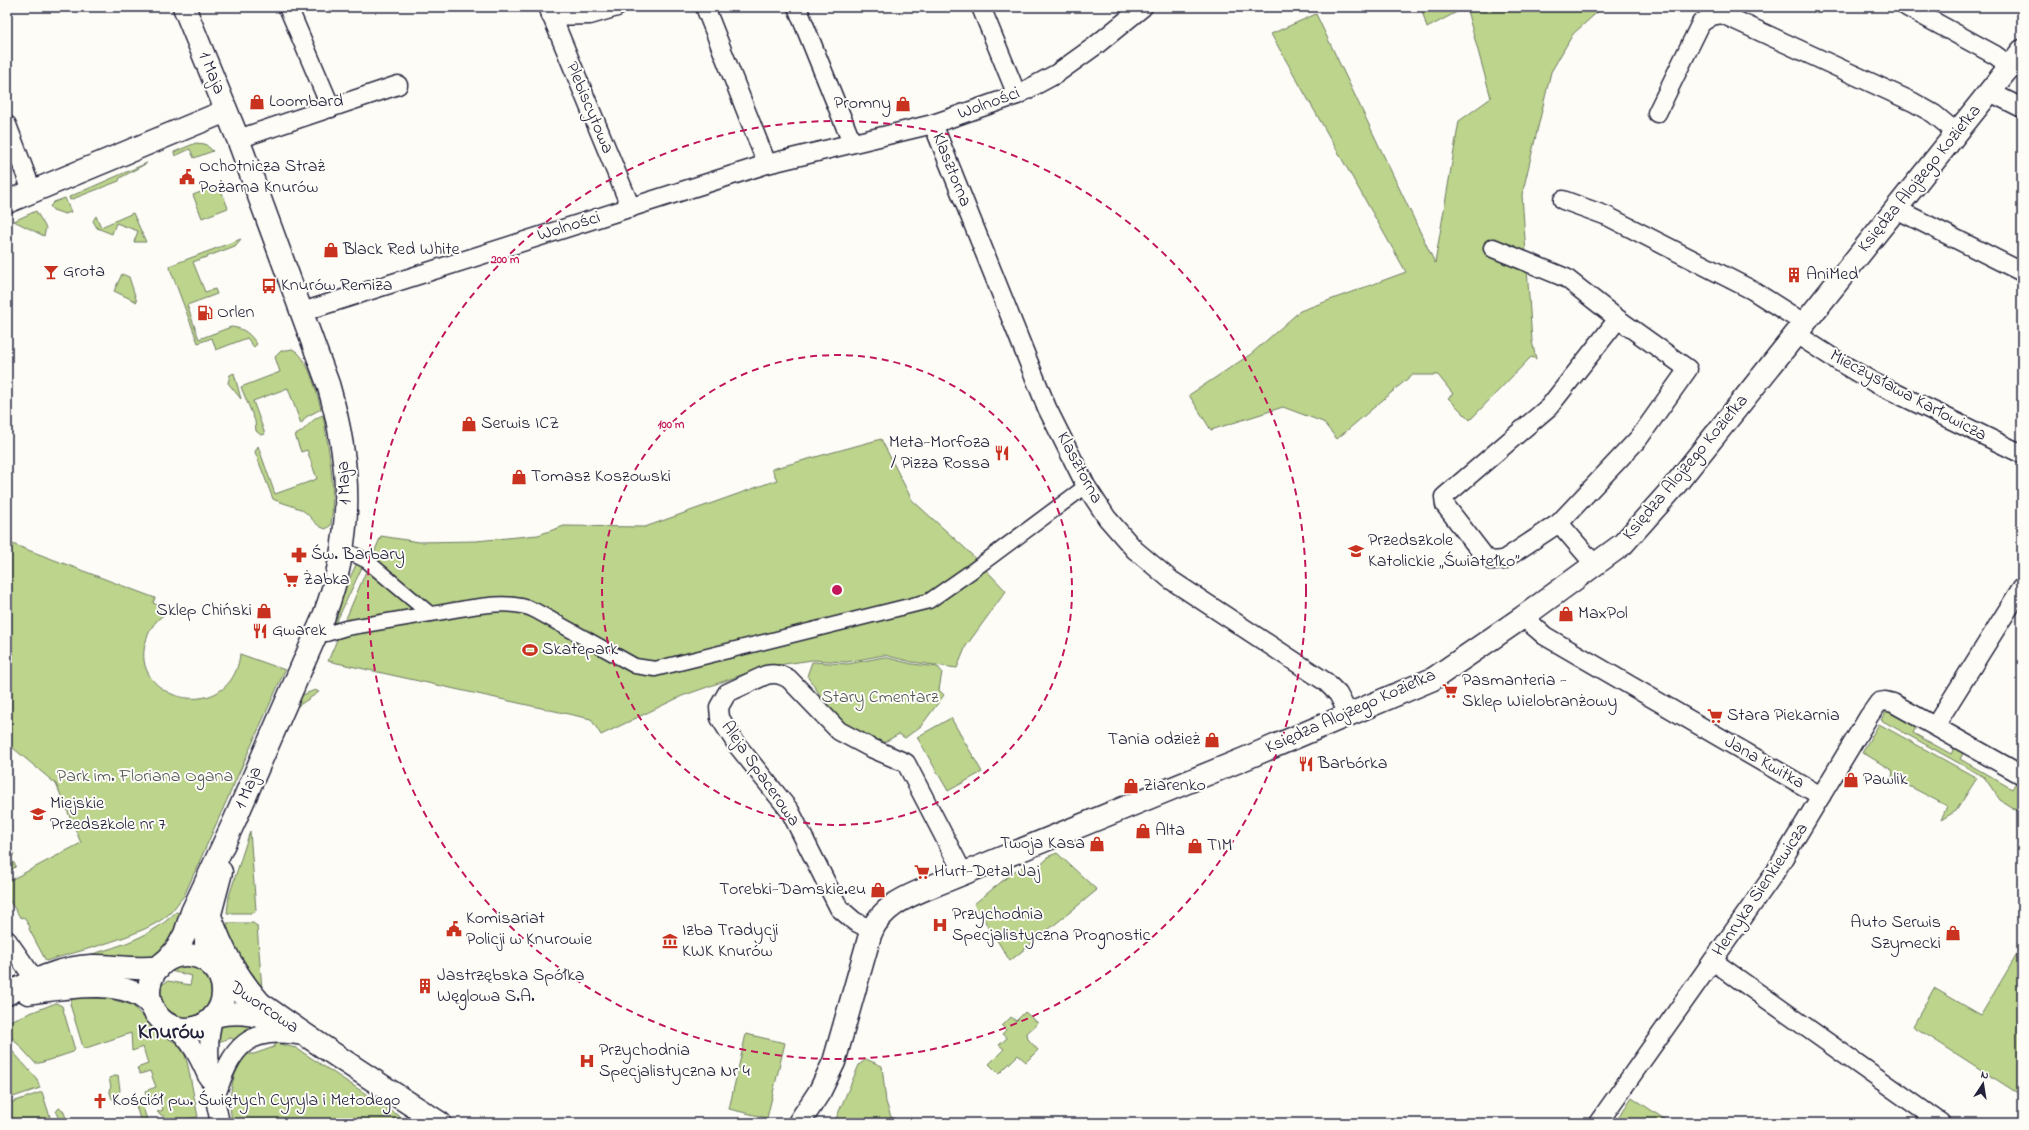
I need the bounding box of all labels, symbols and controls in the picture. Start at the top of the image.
street label: 1 Maja [191,48,231,98]
street label: Plebiscytowa [558,58,620,158]
street label: Wolności [954,81,1024,127]
place label: Loombard [269,89,343,115]
place label: Promny [834,91,891,117]
shop icon: Loombard [248,93,266,111]
shop icon: Promny [894,95,912,113]
street label: Księdza Alojzego Koziełka [1852,99,1989,259]
street label: Klasztorna [924,129,978,211]
place label: Ochotnicza Straż Pożarna Knurów [199,154,326,201]
public building icon: Ochotnicza Straż Pożarna Knurów [178,168,196,186]
street label: Wolności [534,205,604,249]
place label: Black Red White [342,237,461,263]
shop icon: Black Red White [322,241,340,259]
text: 200 m [490,251,520,269]
place label: Grota [63,259,105,285]
place label: AniMed [1806,262,1858,288]
bar icon: Grota [42,263,60,281]
building icon: AniMed [1785,266,1803,284]
place label: Knurów Remiza [281,273,393,299]
bus stop icon: Knurów Remiza [260,277,278,295]
place label: Orlen [217,300,254,326]
fuel station icon: Orlen [196,304,214,322]
street label: Mieczysława Karłowicza [1825,344,1991,448]
street label: Księdza Alojzego Koziełka [1617,389,1756,547]
place label: Serwis ICZ [481,411,559,437]
shop icon: Serwis ICZ [460,415,478,433]
text: 100 m [658,416,685,434]
street label: Klasztorna [1049,428,1109,508]
place label: Meta-Morfoza / Pizza Rossa [889,430,990,477]
restaurant icon: Meta-Morfoza / Pizza Rossa [993,444,1011,462]
street label: 1 Maja [331,460,359,506]
place label: Tomasz Koszowski [531,464,671,490]
shop icon: Tomasz Koszowski [510,468,528,486]
place label: Przedszkole Katolickie „Światełko” [1368,528,1520,575]
place label: Św. Barbary [311,542,405,568]
school or university icon: Przedszkole Katolickie „Światełko” [1347,542,1365,560]
pharmacy icon: Św. Barbary [290,546,308,564]
place label: Żabka [303,567,350,593]
supermarket icon: Żabka [282,571,300,589]
centre of rings [830,583,844,597]
place label: Sklep Chiński [156,598,252,624]
place label: MaxPol [1578,601,1628,627]
shop icon: Sklep Chiński [255,602,273,620]
shop icon: MaxPol [1557,605,1575,623]
place label: Gwarek [272,618,326,644]
restaurant icon: Gwarek [251,622,269,640]
place label: Skatepark [542,637,618,663]
sports icon: Skatepark [521,641,539,659]
street label: Księdza Alojzego Koziełka [1262,663,1441,762]
place label: Pasmanteria - Sklep Wielobranżowy [1462,668,1617,715]
supermarket icon: Pasmanteria - Sklep Wielobranżowy [1441,682,1459,700]
park label: Stary Cmentarz [821,685,939,711]
place label: Stara Piekarnia [1727,703,1840,729]
supermarket icon: Stara Piekarnia [1706,707,1724,725]
street label: Aleja Spacerowa [714,716,806,832]
place label: Tania odzież [1108,727,1200,753]
street label: Jana Kwitka [1719,729,1809,797]
shop icon: Tania odzież [1203,731,1221,749]
place label: Barbórka [1317,751,1387,777]
restaurant icon: Barbórka [1297,755,1315,773]
street label: 1 Maja [228,763,270,813]
park label: Park im. Floriana Ogana [57,764,233,791]
place label: Pawlik [1863,767,1908,793]
shop icon: Pawlik [1842,771,1860,789]
place label: Ziarenko [1143,773,1206,799]
shop icon: Ziarenko [1122,777,1140,795]
place label: Miejskie Przedszkole nr 7 [50,791,167,838]
school or university icon: Miejskie Przedszkole nr 7 [29,805,47,823]
place label: Alta [1155,818,1185,844]
street label: Henryka Sienkiewicza [1707,818,1815,962]
shop icon: Alta [1134,822,1152,840]
place label: Twoja Kasa [1000,831,1085,857]
place label: TIM [1207,833,1232,859]
shop icon: Twoja Kasa [1088,835,1106,853]
shop icon: TIM [1186,837,1204,855]
place label: Hurt-Detal Jaj [934,859,1040,885]
supermarket icon: Hurt-Detal Jaj [913,863,931,881]
place label: Torebki-Damskie.eu [719,877,866,903]
shop icon: Torebki-Damskie.eu [869,881,887,899]
place label: Przychodnia Specjalistyczna Prognostic [952,902,1150,950]
place label: Komisariat Policji w Knurowie [466,906,593,953]
place label: Auto Serwis Szymecki [1850,910,1941,957]
hospital icon: Przychodnia Specjalistyczna Prognostic [931,916,949,934]
place label: Izba Tradycji KWK Knurów [682,918,779,965]
public building icon: Komisariat Policji w Knurowie [445,920,463,938]
shop icon: Auto Serwis Szymecki [1944,924,1962,942]
museum icon: Izba Tradycji KWK Knurów [661,932,679,950]
place label: Jastrzębska Spółka Węglowa S.A. [437,963,585,1011]
street label: Dworcowa [223,975,304,1041]
building icon: Jastrzębska Spółka Węglowa S.A. [416,977,434,995]
district label: Knurów [138,1017,204,1049]
place label: Przychodnia Specjalistyczna Nr 4 [599,1038,751,1085]
hospital icon: Przychodnia Specjalistyczna Nr 4 [578,1052,596,1070]
north arrow [1963,1064,2003,1104]
text: N [1980,1067,1990,1084]
place label: Kościół pw. Świętych Cyryla i Metodego [112,1088,400,1115]
church icon: Kościół pw. Świętych Cyryla i Metodego [91,1092,109,1110]

